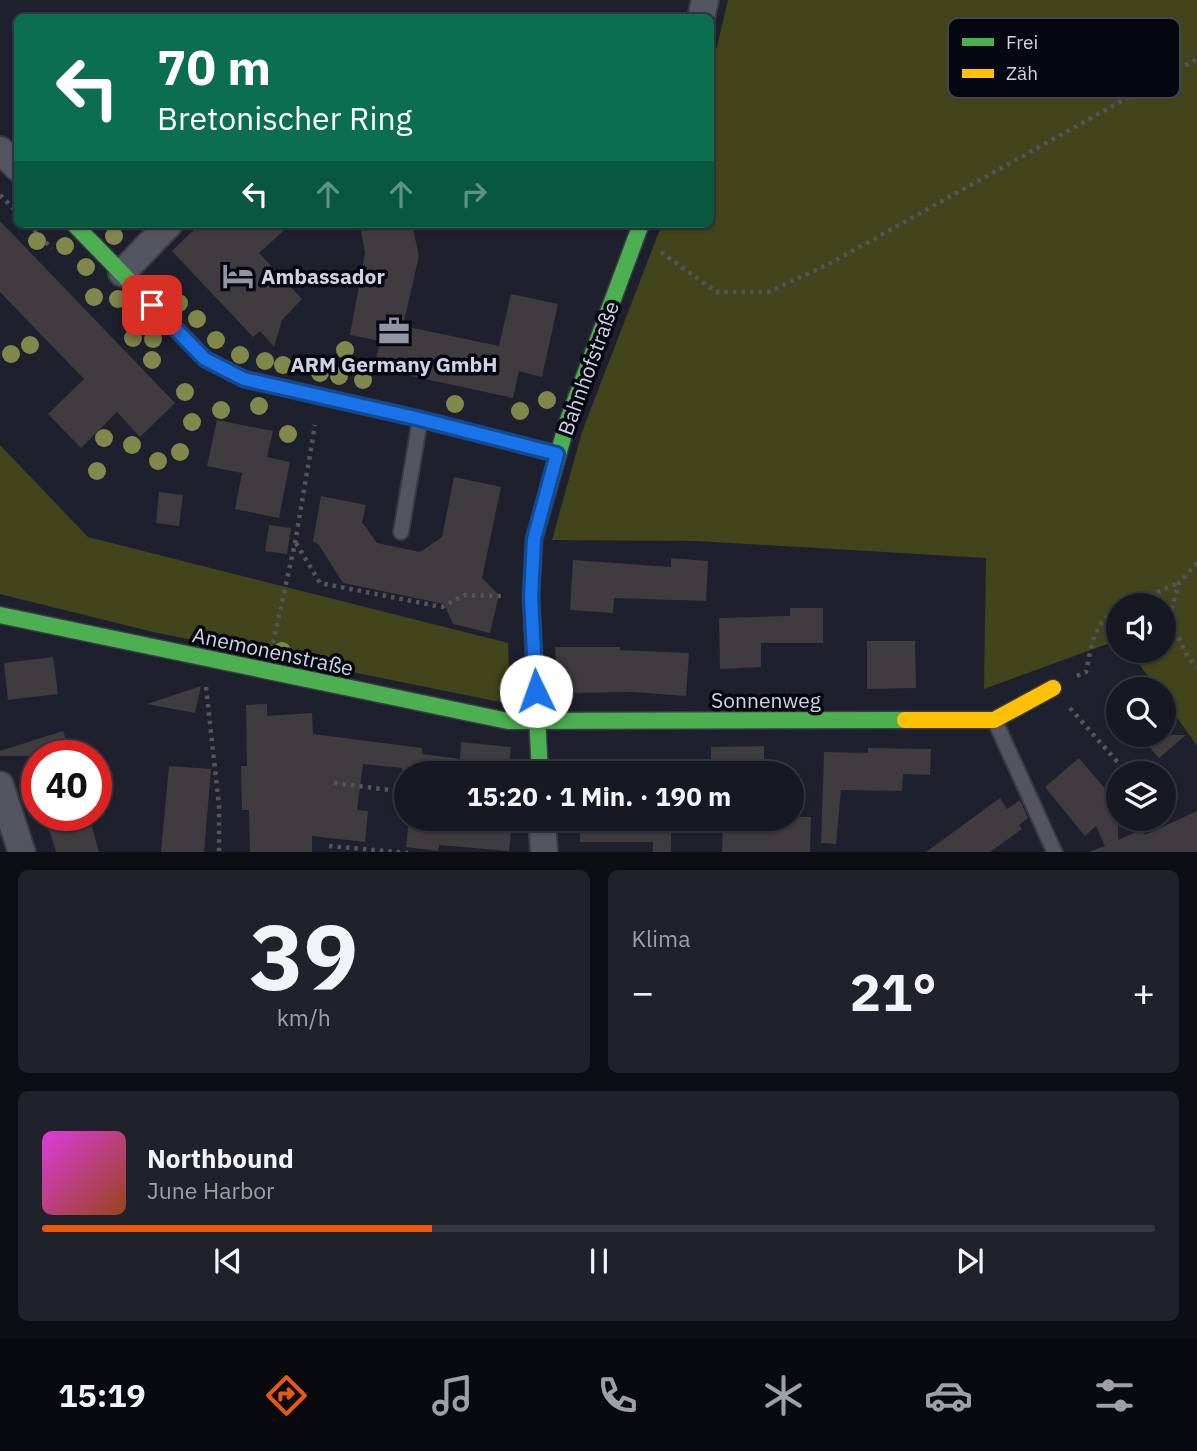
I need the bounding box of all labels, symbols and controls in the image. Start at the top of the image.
legend [948,18,1180,98]
text: Frei [1006,30,1038,54]
text: 70 m [157,35,271,98]
icon: left [42,42,133,133]
text: Zäh [1006,61,1038,85]
text: Bretonischer Ring [157,97,413,139]
icon: left [236,175,274,213]
icon: ahead [309,175,347,213]
icon: ahead [382,175,420,213]
icon: right [455,175,493,213]
hotel icon: Ambassador [221,259,255,293]
place label: Ambassador [261,262,385,290]
pin [122,275,182,335]
icon: arrive [133,286,171,324]
street label: Bahnhofstraße [551,297,625,439]
office icon: ARM Germany GmbH [377,314,411,348]
place label: ARM Germany GmbH [290,350,498,378]
map controls [1106,593,1176,831]
button: sound [1106,593,1176,663]
street label: Anemonenstraße [190,620,356,682]
position arrow [499,654,573,728]
button: search [1106,677,1176,747]
street label: Sonnenweg [711,686,821,714]
speed limit sign: 40 [21,740,112,831]
button: layers [1106,761,1176,831]
text: 15:20 · 1 Min. · 190 m [467,779,731,813]
text: 39 [249,897,358,1015]
text: Klima [632,923,690,953]
text: 21° [850,958,937,1025]
text: − [632,967,654,1016]
text: + [1132,967,1155,1016]
text: km/h [277,1002,331,1032]
text: Northbound [147,1141,294,1175]
text: June Harbor [147,1175,275,1205]
icon: previous [209,1242,247,1280]
icon: pause [580,1242,618,1280]
icon: next [951,1242,989,1280]
icon: directions [262,1371,311,1420]
icon: music [428,1371,477,1420]
icon: phone [593,1371,642,1420]
icon: climate [759,1371,808,1420]
icon: car [924,1371,973,1420]
icon: filters [1090,1371,1139,1420]
text: 15:19 [58,1374,146,1416]

